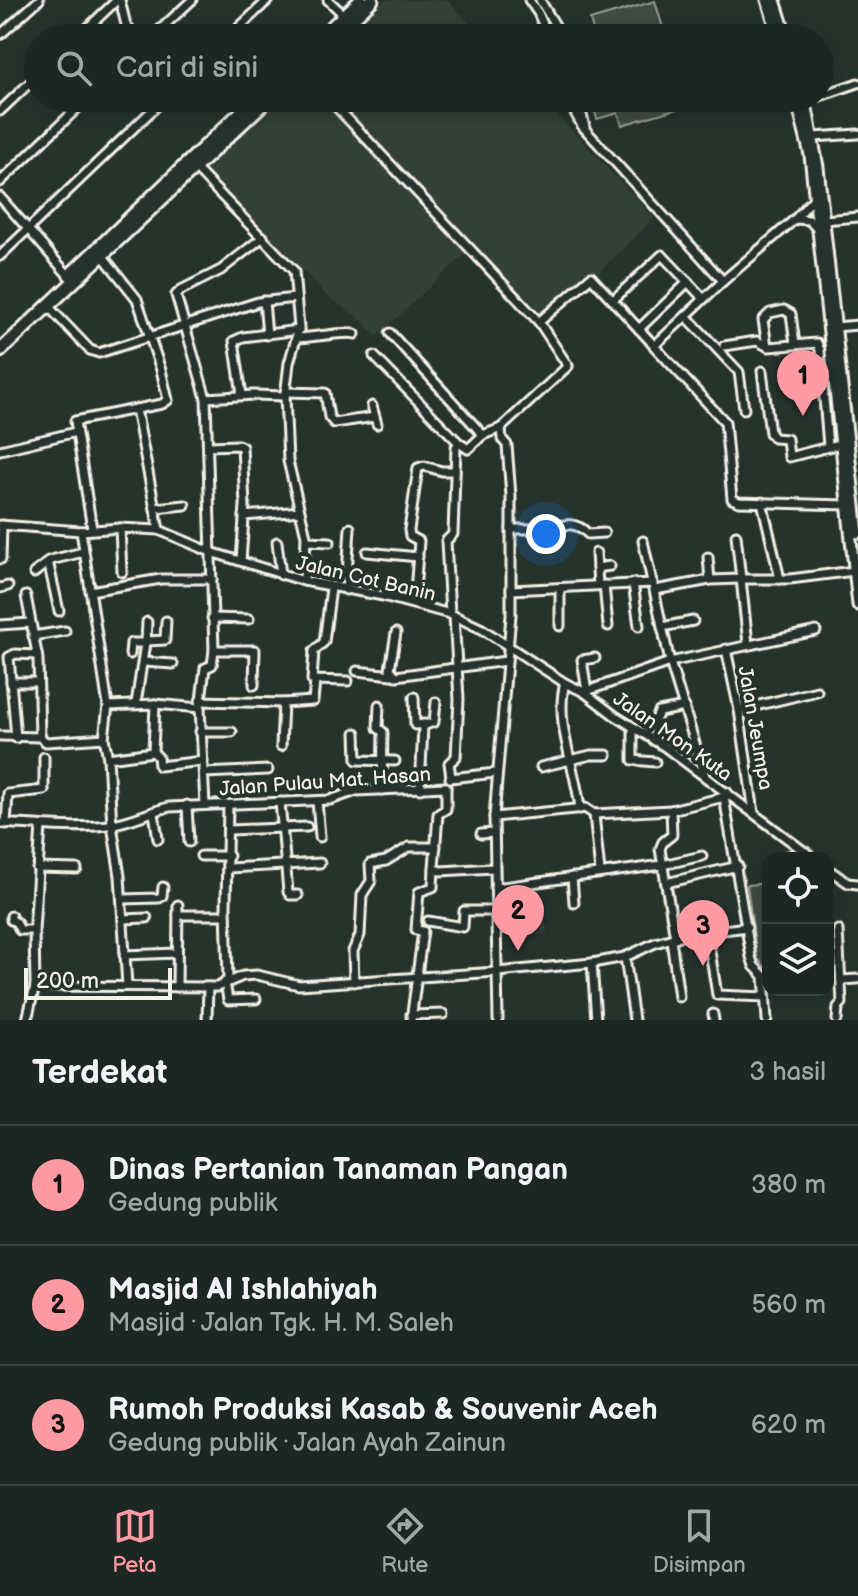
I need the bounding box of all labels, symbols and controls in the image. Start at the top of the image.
search box [24,24,834,112]
icon: search [52,46,96,90]
text: Cari di sini [116,50,258,86]
pin: 1 [777,350,829,416]
your location [526,514,566,554]
street label: Jalan Cot Banin [293,551,438,607]
street label: Jalan Jeumpa [732,664,778,792]
street label: Jalan Mon Kuta [608,687,736,787]
street label: Jalan Pulau Mat. Hasan [218,763,432,801]
map controls [762,852,834,996]
button: locate [762,852,834,924]
pin: 2 [492,885,544,951]
pin: 3 [677,900,729,966]
button: layers [762,924,834,996]
scale bar [24,964,172,1000]
text: 200 m [36,968,99,995]
text: Terdekat [32,1052,167,1093]
text: 3 hasil [749,1057,826,1088]
text: Dinas Pertanian Tanaman Pangan [108,1152,568,1188]
text: 1 [53,1170,63,1201]
text: 380 m [751,1170,826,1201]
text: Gedung publik [108,1188,278,1219]
text: Masjid Al Ishlahiyah [108,1272,378,1308]
text: 2 [50,1290,66,1321]
text: 560 m [751,1290,826,1321]
text: Masjid · Jalan Tgk. H. M. Saleh [108,1308,454,1339]
text: Rumoh Produksi Kasab & Souvenir Aceh [108,1392,658,1428]
text: 3 [50,1410,66,1441]
text: 620 m [751,1410,826,1441]
text: Gedung publik · Jalan Ayah Zainun [108,1428,506,1459]
tab: Peta [112,1504,157,1579]
tab: Rute [381,1504,428,1579]
tab: Disimpan [653,1504,746,1579]

